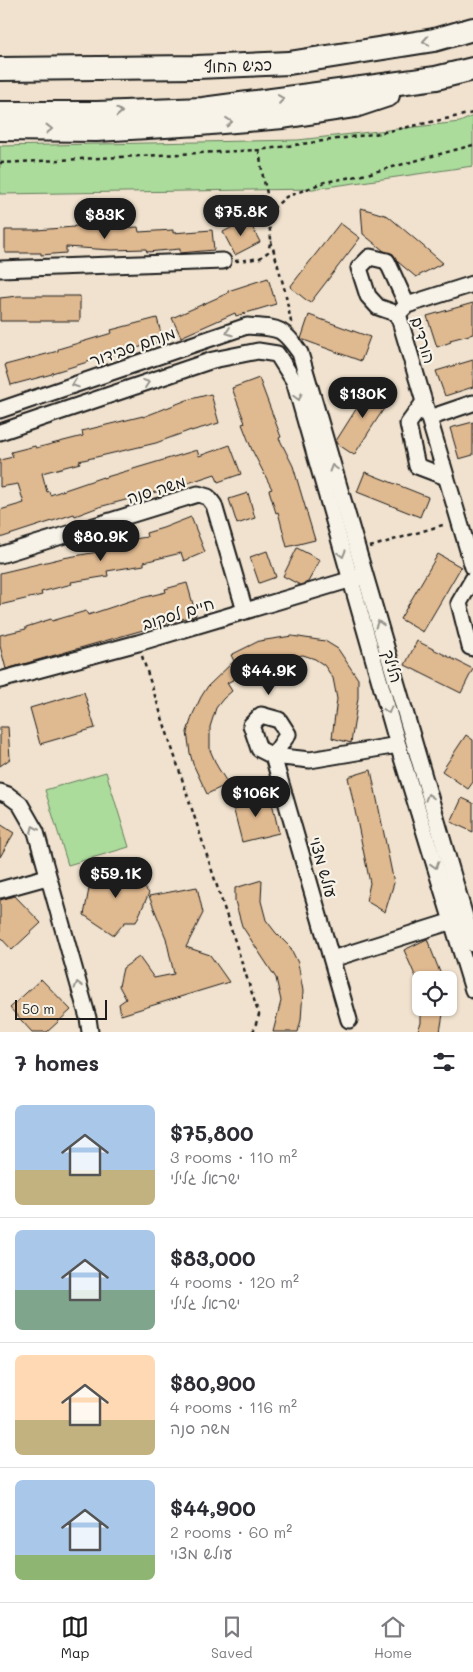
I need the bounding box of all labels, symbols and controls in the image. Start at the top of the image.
one-way arrow [421,35,430,45]
street label: כביש החוף [204,53,272,77]
one-way arrow [277,94,285,105]
one-way arrow [115,107,123,118]
one-way arrow [225,117,233,128]
one-way arrow [45,124,53,134]
pin: $75.8K [200,194,282,237]
pin: $83K [75,198,135,240]
text: $75.8K [214,200,268,221]
text: $83K [85,203,125,224]
street label: הורדים [407,314,441,366]
street label: מנחם סבידור [86,322,178,370]
one-way arrow [225,326,234,336]
pin: $130K [328,376,398,419]
one-way arrow [72,378,80,388]
one-way arrow [141,379,149,389]
text: $130K [339,382,387,403]
one-way arrow [293,393,303,401]
one-way arrow [328,464,339,473]
street label: משה סנה [124,470,188,508]
pin: $80.9K [60,520,142,562]
text: $80.9K [73,525,129,546]
one-way arrow [337,549,347,557]
street label: חיים לסקוב [139,592,217,634]
one-way arrow [374,620,384,629]
street label: הלילך [377,647,408,685]
pin: $44.9K [228,654,310,696]
text: $44.9K [241,659,297,680]
one-way arrow [382,705,392,713]
pin: $106K [221,776,291,818]
text: $106K [232,781,280,802]
one-way arrow [425,793,435,801]
one-way arrow [29,825,40,834]
street label: עולש מצוי [305,834,343,900]
pin: $59.1K [75,856,157,899]
one-way arrow [430,860,440,869]
text: $59.1K [90,862,142,883]
map controls [412,971,457,1016]
button: locate [412,971,457,1016]
one-way arrow [73,980,84,989]
scale bar [15,997,108,1020]
text: 50 m [22,999,54,1018]
icon: filters [430,1048,458,1076]
text: 7 homes [15,1049,99,1076]
text: $75,800 [170,1119,253,1146]
icon: home [55,1125,115,1185]
text: 3 rooms · 110 m² [170,1146,297,1167]
text: ישראל גלילי [170,1167,240,1188]
text: $83,000 [170,1244,256,1271]
icon: home [55,1250,115,1310]
text: 4 rooms · 120 m² [170,1271,299,1292]
text: ישראל גלילי [170,1292,240,1313]
text: $80,900 [170,1369,256,1396]
icon: home [55,1375,115,1435]
text: 4 rooms · 116 m² [170,1396,297,1417]
text: משה סנה [170,1417,230,1438]
text: $44,900 [170,1494,256,1521]
icon: home [55,1500,115,1560]
text: 2 rooms · 60 m² [170,1521,292,1542]
text: עולש מצוי [170,1542,232,1563]
tab: Map [61,1613,89,1662]
tab: Saved [211,1613,252,1662]
tab: Home [374,1613,412,1662]

